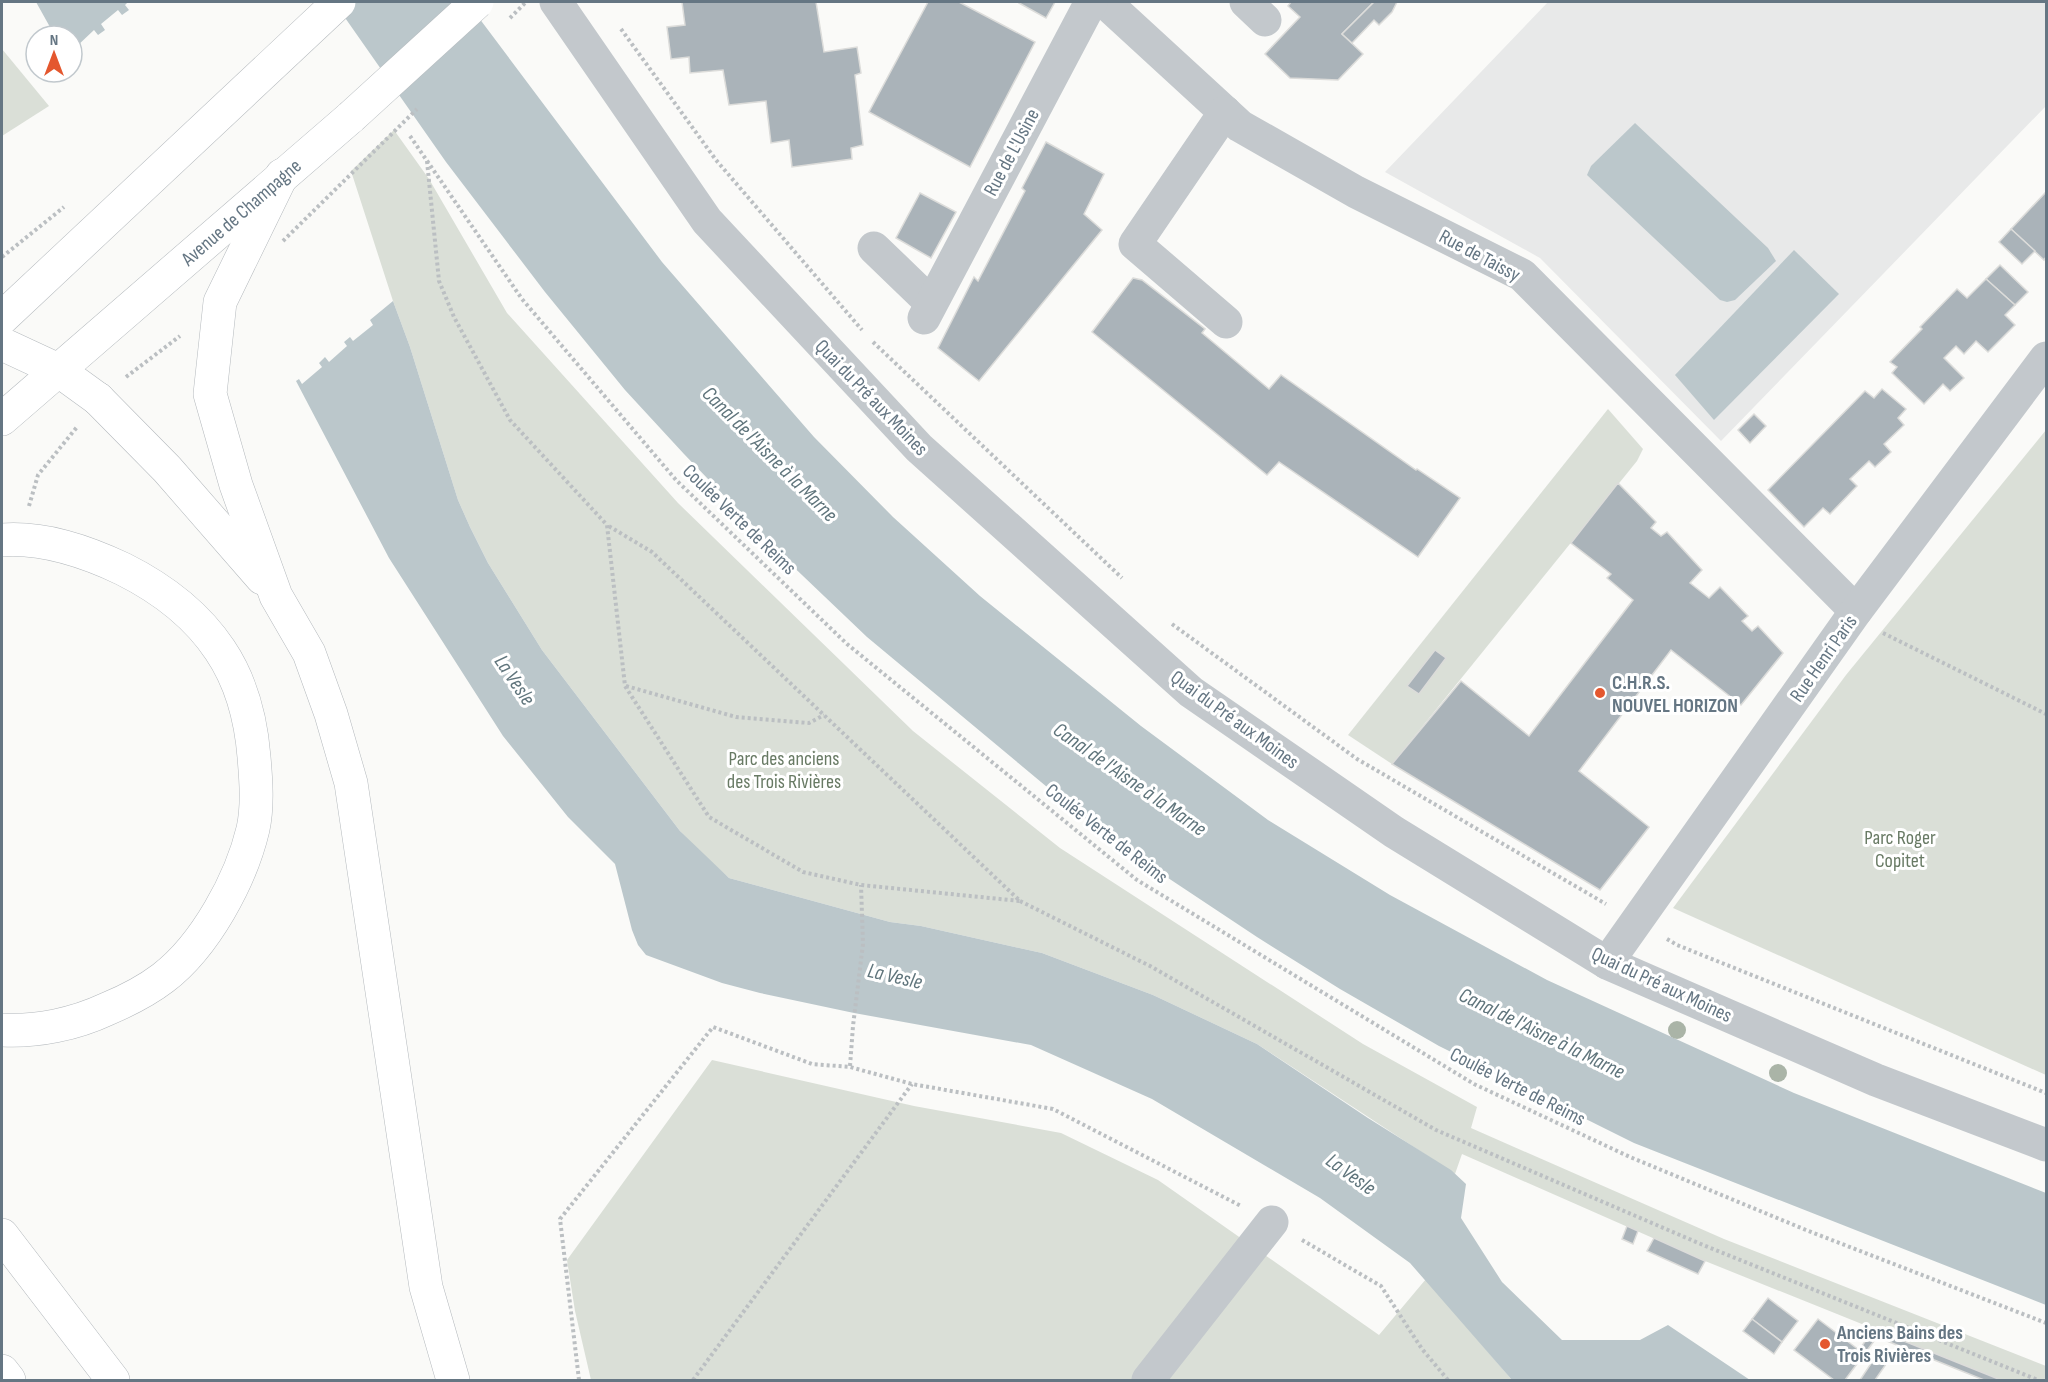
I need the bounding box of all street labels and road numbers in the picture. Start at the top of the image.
street label: Rue de L'Usine [979,105,1045,200]
street label: Avenue de Champagne [176,154,307,272]
street label: Rue de Taissy [1435,225,1524,287]
street label: Quai du Pré aux Moines [810,335,933,461]
street label: Coulée Verte de Reims [677,459,801,580]
street label: Rue Henri Paris [1785,610,1863,707]
street label: Quai du Pré aux Moines [1166,665,1303,774]
street label: Coulée Verte de Reims [1040,778,1173,889]
street label: Quai du Pré aux Moines [1588,942,1736,1028]
street label: Coulée Verte de Reims [1446,1042,1589,1131]

